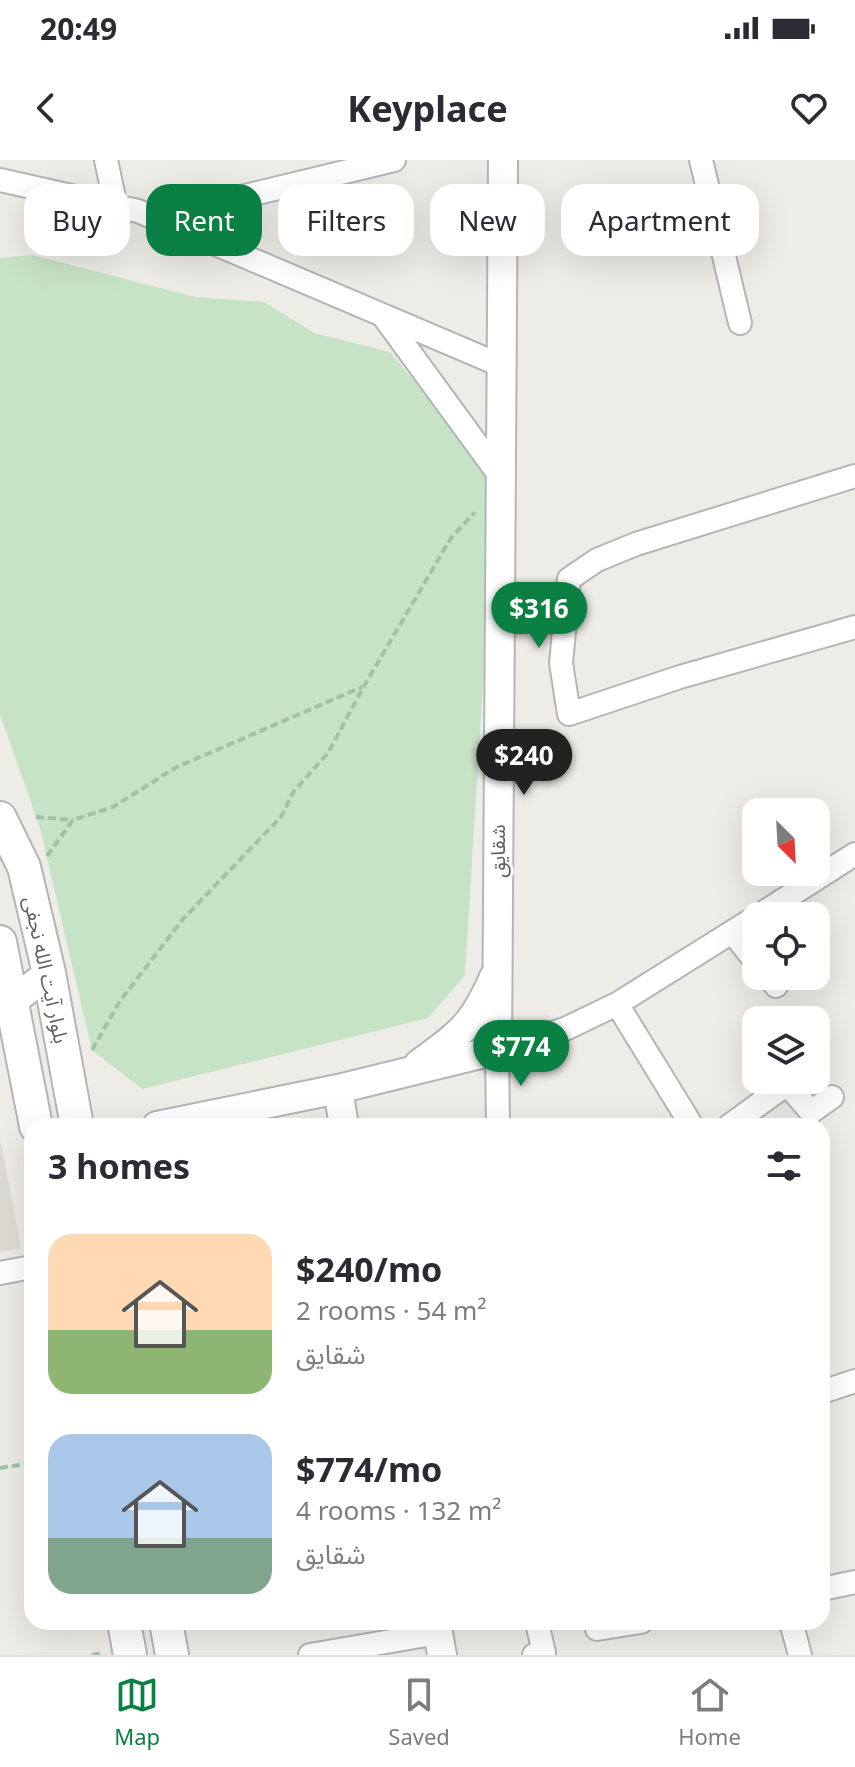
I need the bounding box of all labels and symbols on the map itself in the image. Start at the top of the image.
pin: $316 [492,582,586,650]
pin: $240 [477,729,571,797]
north arrow [742,798,830,886]
street label: شقایق [484,824,511,878]
street label: بلوار آیت الله نجفی [18,894,75,1046]
pin: $774 [474,1020,568,1088]

